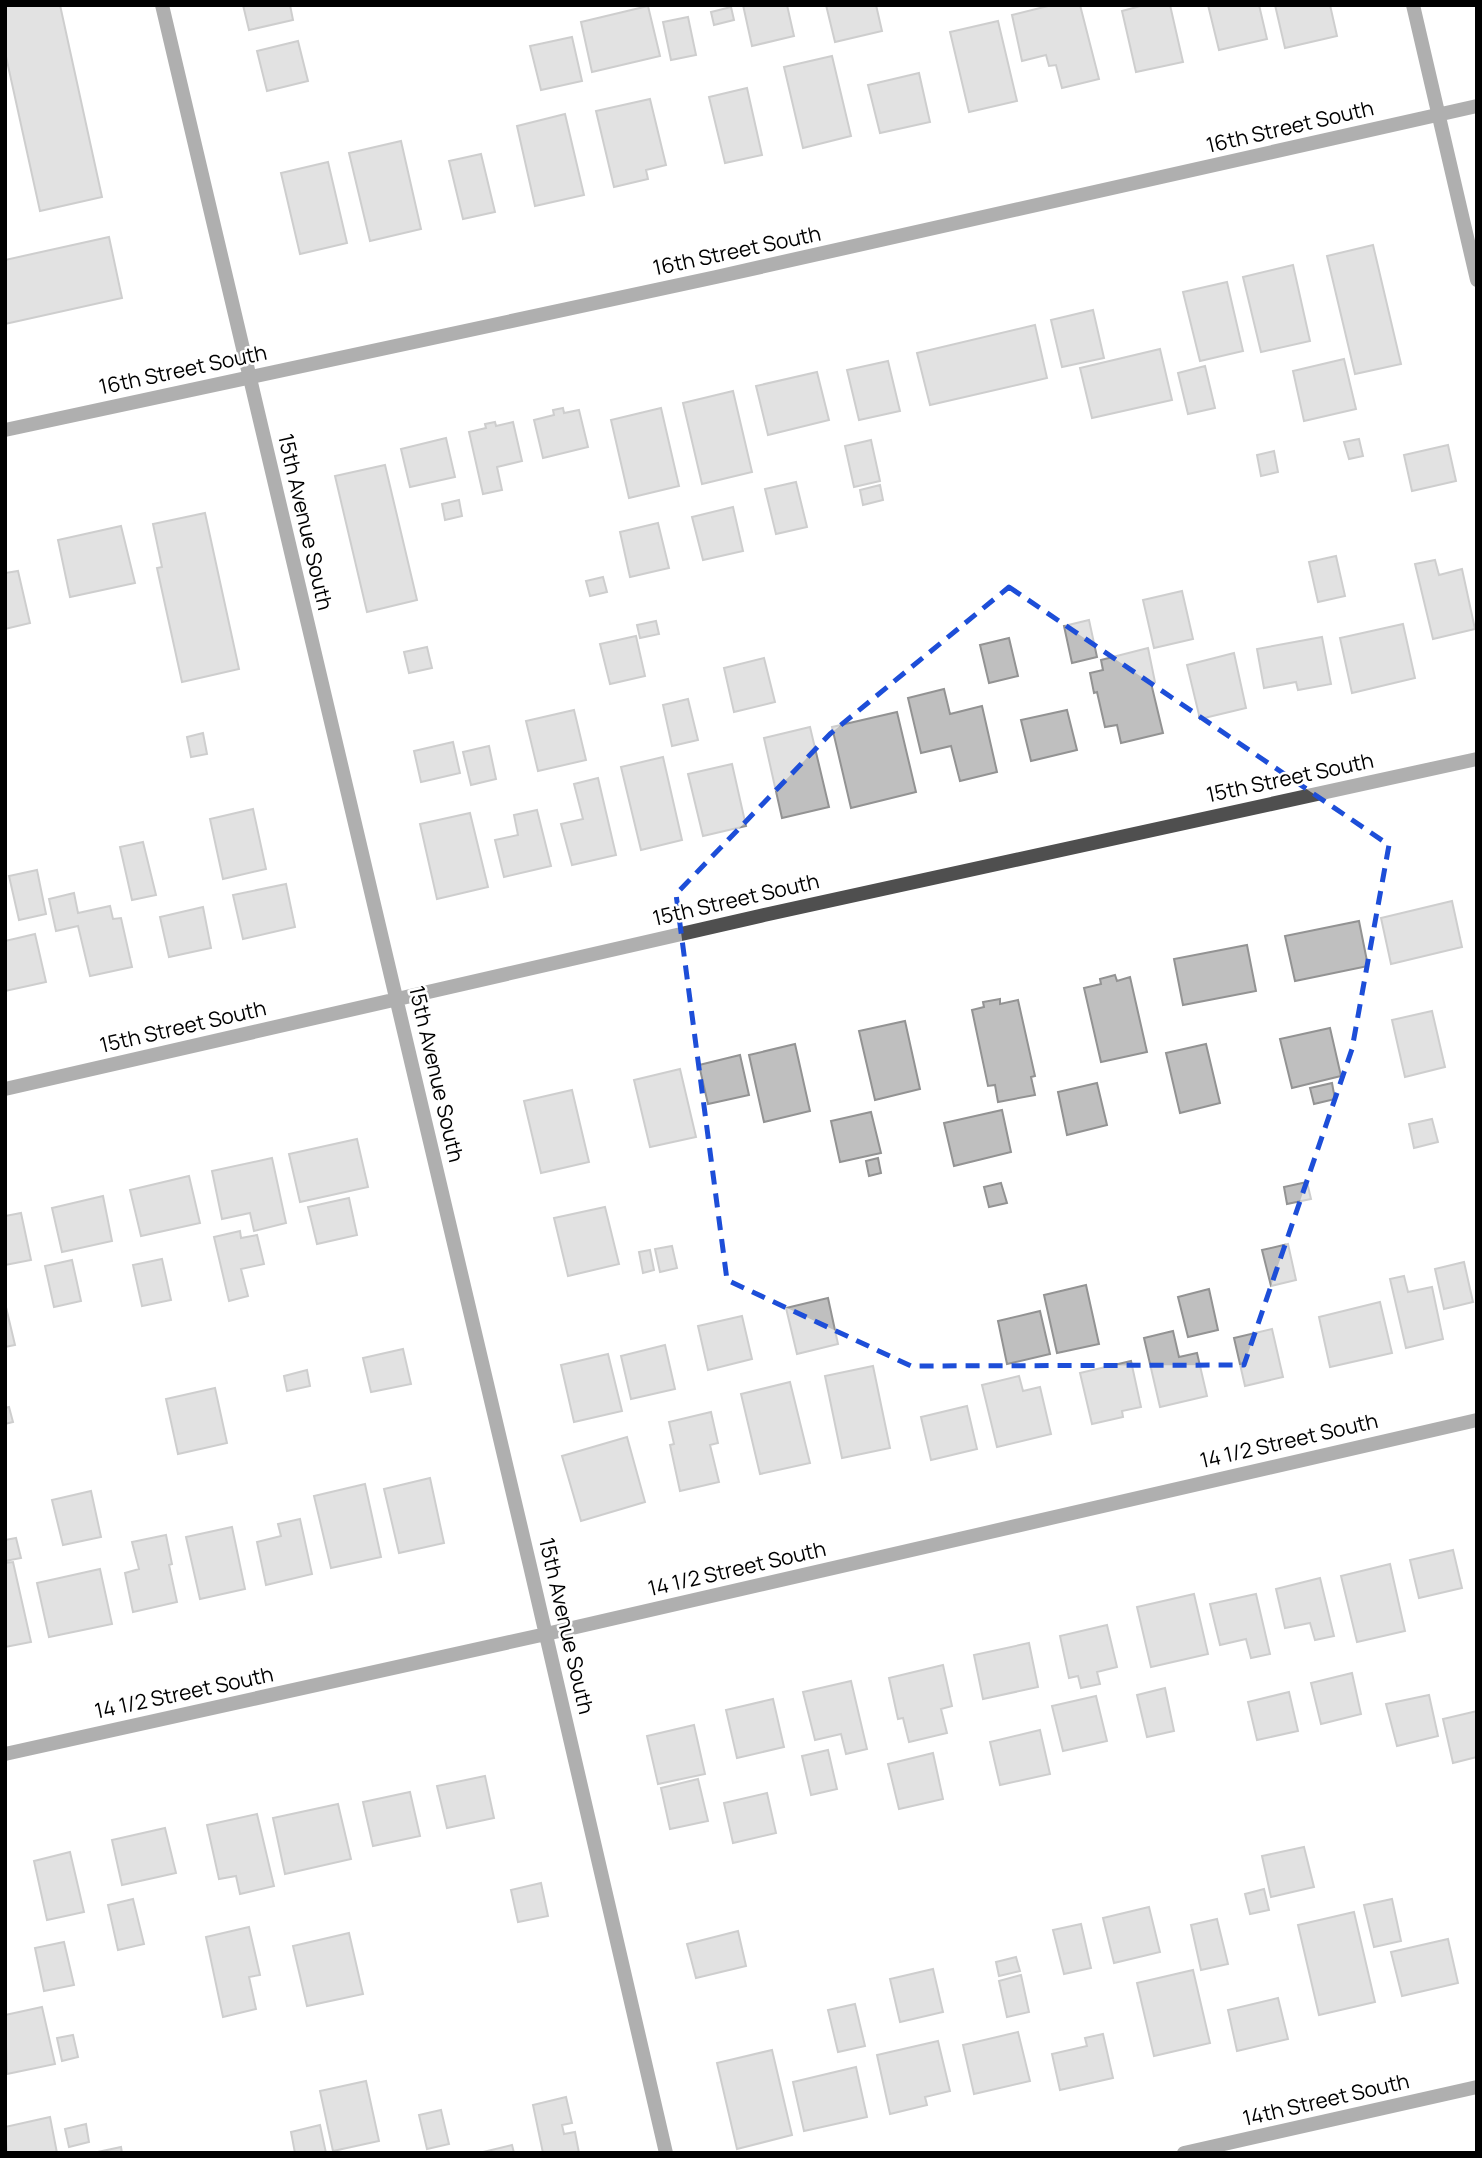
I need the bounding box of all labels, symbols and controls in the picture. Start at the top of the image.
street label: 16th Street South [1203,93,1376,159]
street label: 16th Street South [650,219,823,281]
street label: 16th Street South [96,338,269,400]
street label: 15th Avenue South [272,431,340,613]
street label: 15th Street South [1204,746,1376,808]
street label: 15th Street South [650,866,822,932]
street label: 15th Avenue South [403,983,471,1165]
street label: 15th Street South [97,993,269,1059]
street label: 14 1/2 Street South [1197,1406,1381,1474]
street label: 14 1/2 Street South [645,1534,829,1602]
street label: 15th Avenue South [533,1535,601,1717]
street label: 14 1/2 Street South [92,1659,276,1725]
street label: 14th Street South [1240,2066,1412,2132]

